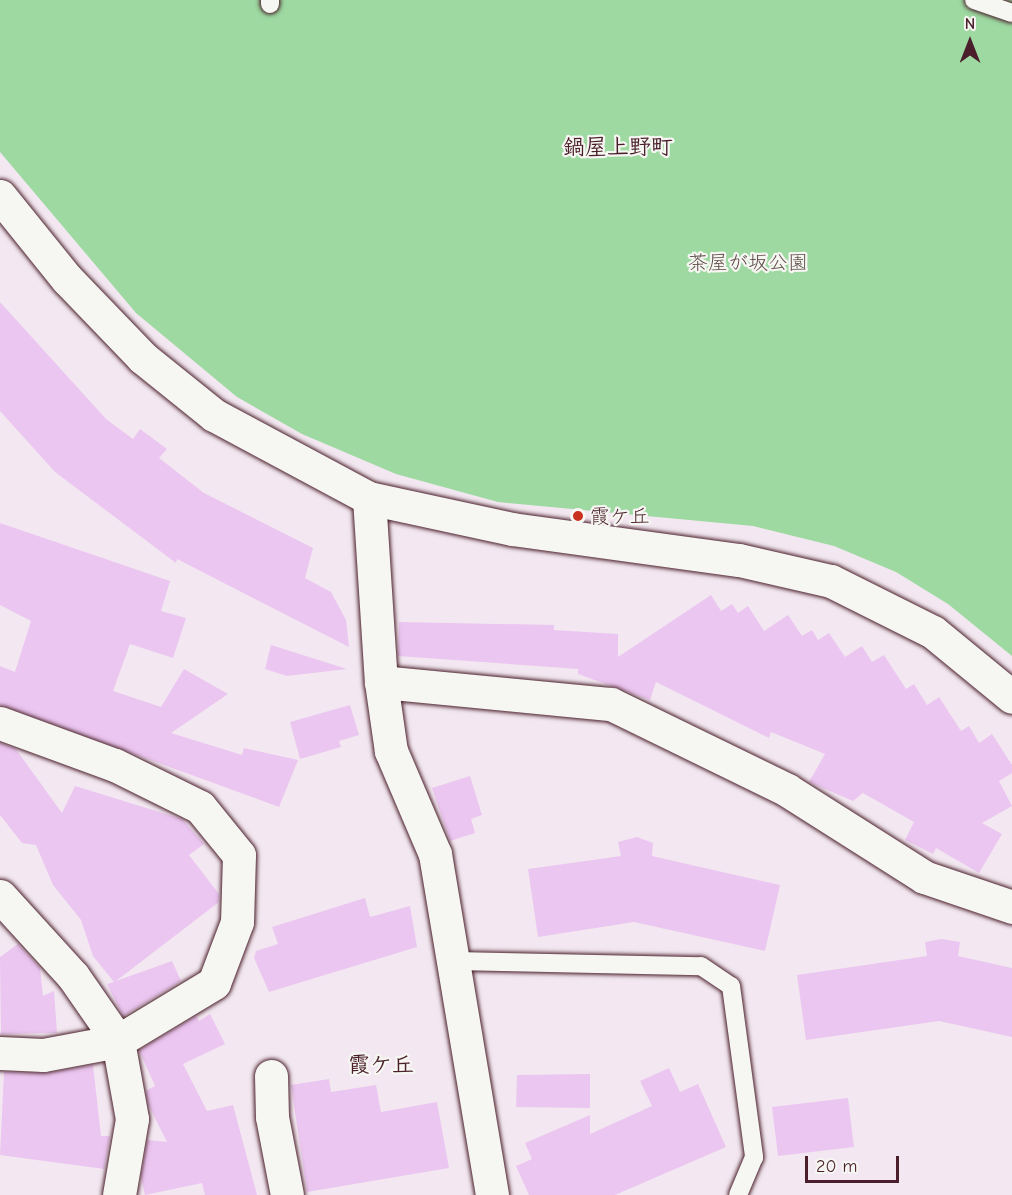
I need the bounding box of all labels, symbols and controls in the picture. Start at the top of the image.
north arrow [940,12,1000,72]
text: N [965,15,975,33]
district label: 鍋屋上野町 [563,135,673,161]
park label: 茶屋が坂公園 [688,250,808,274]
place label: 霞ケ丘 [590,504,650,528]
marker: 霞ケ丘 [571,509,585,523]
district label: 霞ケ丘 [348,1053,414,1079]
scale bar [808,1144,902,1182]
text: 20 m [816,1156,857,1177]

